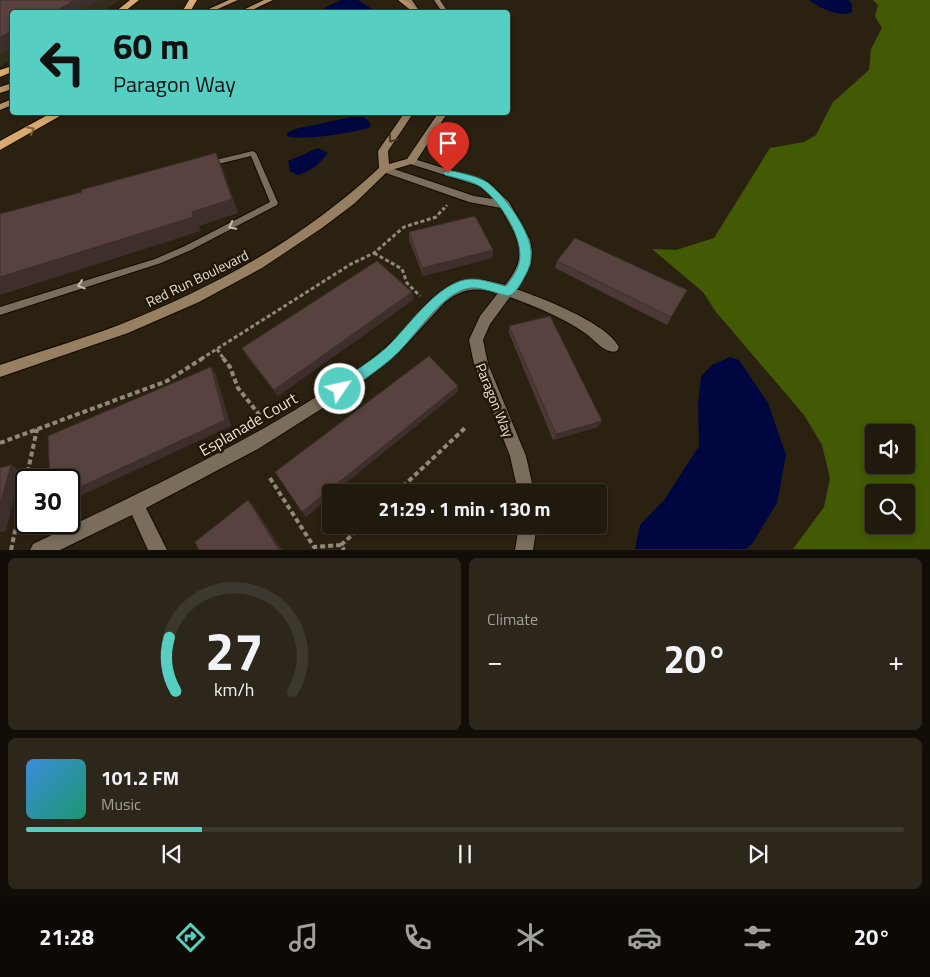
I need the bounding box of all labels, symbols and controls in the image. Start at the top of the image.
text: 60 m [113,19,189,73]
icon: left [30,30,95,95]
text: Paragon Way [113,67,236,101]
pin [427,122,469,173]
one-way arrow [26,126,35,136]
icon: arrive [434,129,462,157]
one-way arrow [389,133,397,142]
one-way arrow [228,220,237,230]
street label: Red Run Boulevard [142,244,252,312]
one-way arrow [77,279,85,289]
street label: Paragon Way [471,360,519,440]
position arrow [313,362,365,414]
street label: Esplanade Court [194,386,302,462]
map controls [865,424,915,534]
button: sound [865,424,915,474]
speed limit sign: 30 [15,469,80,534]
button: search [865,484,915,534]
text: 21:29 · 1 min · 130 m [378,494,551,523]
text: Climate [487,607,538,631]
text: 27 [205,611,264,690]
text: 20° [664,630,727,688]
text: − [487,639,503,682]
text: + [888,639,904,682]
text: km/h [214,676,255,703]
text: 101.2 FM [101,763,179,792]
text: Music [101,792,141,816]
icon: previous [158,840,186,868]
icon: pause [451,840,479,868]
icon: next [744,840,772,868]
text: 21:28 [39,920,94,954]
icon: directions [173,920,208,955]
icon: music [286,920,321,955]
icon: phone [400,920,435,955]
icon: climate [513,920,548,955]
icon: car [627,920,662,955]
icon: filters [740,920,775,955]
text: 20° [854,920,891,954]

